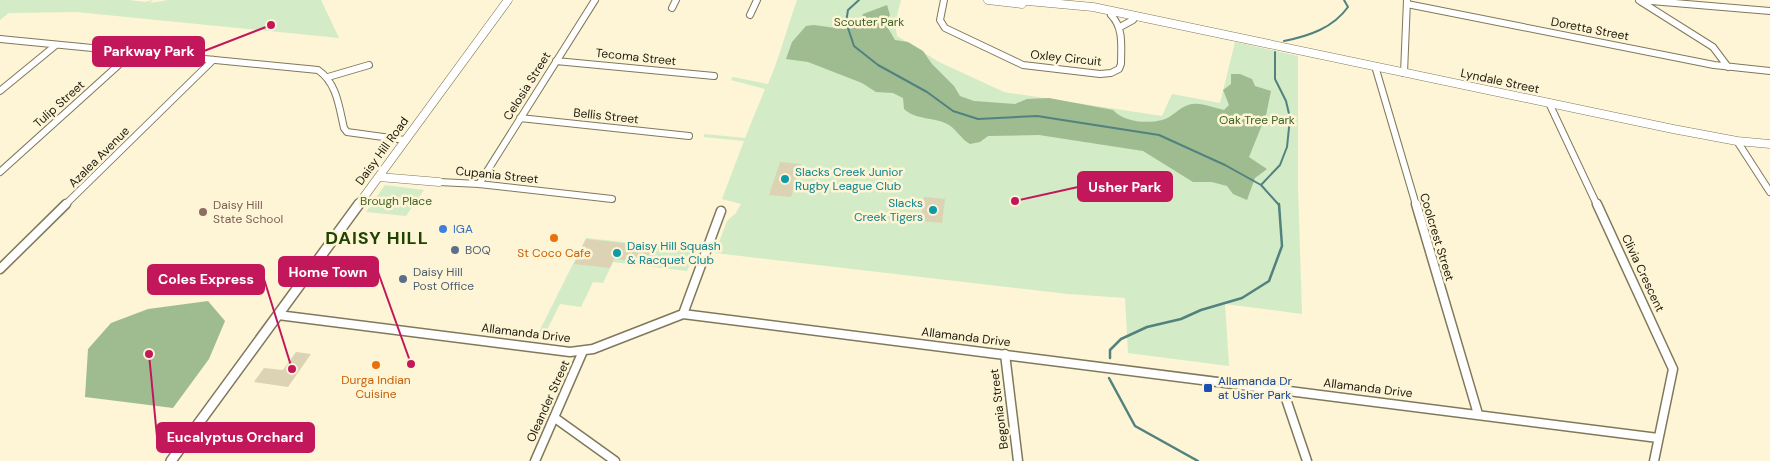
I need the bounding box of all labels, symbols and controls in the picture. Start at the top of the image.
park label: Scouter Park [834,14,904,30]
street label: Doretta Street [1550,14,1631,44]
callout: Parkway Park [93,37,204,66]
text: Parkway Park [103,42,195,60]
street label: Tecoma Street [595,45,677,69]
street label: Oxley Circuit [1030,46,1103,70]
street label: Celosia Street [500,49,555,123]
street label: Lyndale Street [1459,65,1541,97]
street label: Tulip Street [30,77,88,131]
street label: Bellis Street [573,105,640,127]
park label: Oak Tree Park [1219,112,1295,128]
street label: Daisy Hill Road [352,114,412,188]
street label: Azalea Avenue [65,123,133,191]
street label: Cupania Street [455,163,539,187]
place label: Slacks Creek Junior Rugby League Club [795,164,903,194]
callout: Usher Park [1078,172,1172,201]
marker: Slacks Creek Junior Rugby League Club [779,173,791,185]
text: Usher Park [1088,178,1162,196]
street label: Coolcrest Street [1416,191,1458,283]
park label: Brough Place [360,193,432,209]
place label: Slacks Creek Tigers [854,195,923,225]
place label: Daisy Hill State School [213,197,283,227]
marker: Slacks Creek Tigers [927,204,939,216]
marker: Daisy Hill State School [197,206,209,218]
place label: IGA [453,221,473,237]
marker: IGA [437,223,449,235]
district label: DAISY HILL [325,226,429,250]
marker: St Coco Cafe [548,232,560,244]
street label: Clivia Crescent [1618,232,1668,315]
place label: Daisy Hill Squash & Racquet Club [627,238,721,268]
place label: BOQ [465,242,491,258]
marker: BOQ [449,244,461,256]
place label: St Coco Cafe [517,245,591,261]
marker: Daisy Hill Squash & Racquet Club [611,247,623,259]
callout: Home Town [279,257,378,286]
text: Home Town [289,263,367,281]
place label: Daisy Hill Post Office [413,264,474,294]
callout: Coles Express [148,265,264,294]
text: Coles Express [158,270,254,288]
marker: Daisy Hill Post Office [397,273,409,285]
street label: Allamanda Drive [481,320,572,346]
street label: Allamanda Drive [921,324,1012,350]
street label: Oleander Street [523,357,573,445]
marker: Durga Indian Cuisine [370,359,382,371]
street label: Begonia Street [986,367,1012,450]
place label: Durga Indian Cuisine [341,372,411,402]
place label: Allamanda Dr at Usher Park [1218,373,1292,403]
street label: Allamanda Drive [1323,375,1414,401]
marker: Allamanda Dr at Usher Park [1202,382,1214,394]
callout: Eucalyptus Orchard [157,423,314,452]
text: Eucalyptus Orchard [167,428,303,446]

